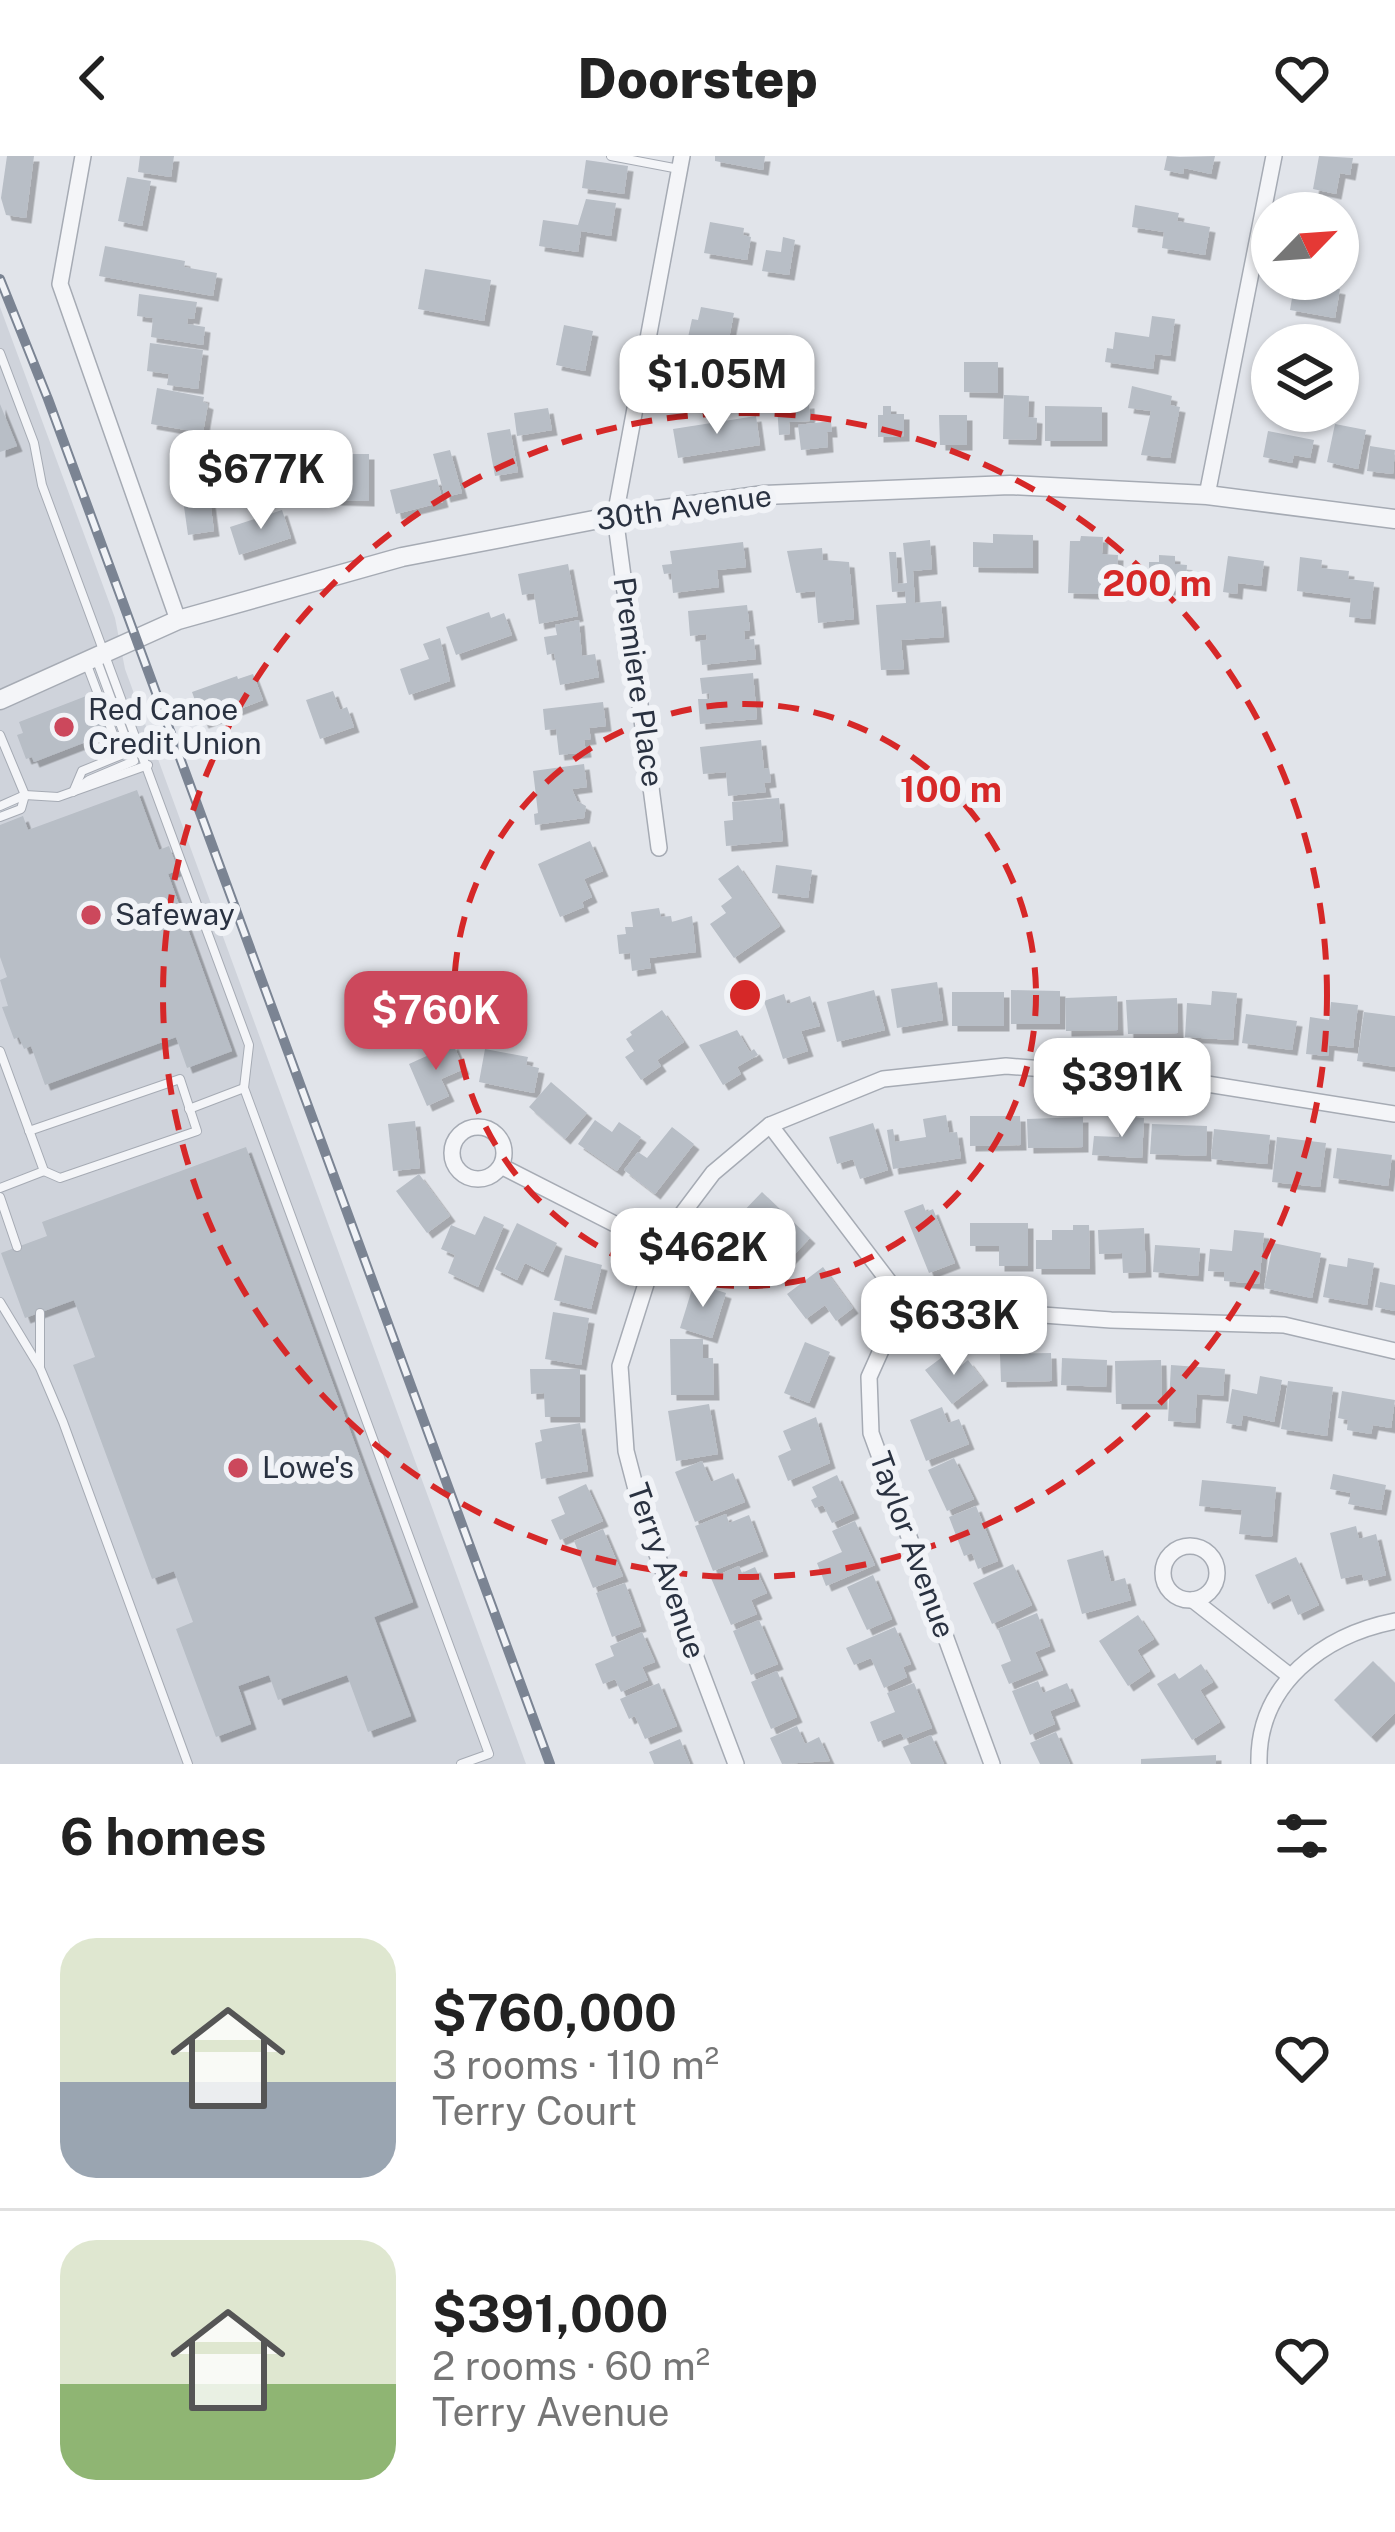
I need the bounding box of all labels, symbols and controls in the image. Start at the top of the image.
icon: back [60,45,126,111]
icon: heart [1269,45,1335,111]
text: Doorstep [577,47,818,110]
north arrow [1251,192,1359,300]
map controls [1251,192,1359,432]
button: layers [1251,324,1359,432]
pin: $1.05M [619,335,815,437]
text: $1.05M [647,351,788,397]
pin: $677K [177,430,345,532]
text: $677K [197,446,325,492]
street label: 30th Avenue [594,477,774,537]
text: 200 m [1102,562,1212,604]
street label: Premiere Place [606,575,672,789]
place label: Red Canoe Credit Union [88,691,262,761]
marker: Red Canoe Credit Union [51,714,77,740]
text: 100 m [900,768,1002,810]
place label: Safeway [115,896,235,932]
marker: Safeway [78,902,104,928]
pin: $760K [352,971,520,1073]
centre of rings [724,974,766,1016]
text: $760K [371,987,501,1033]
pin: $391K [1038,1038,1206,1140]
text: $391K [1061,1054,1183,1100]
pin: $462K [619,1208,787,1310]
text: $462K [638,1224,768,1270]
pin: $633K [870,1276,1038,1378]
text: $633K [888,1292,1020,1338]
street label: Taylor Avenue [863,1447,963,1643]
place label: Lowe's [262,1449,354,1485]
marker: Lowe's [225,1455,251,1481]
street label: Terry Avenue [620,1478,714,1663]
icon: filters [1269,1803,1335,1869]
text: 6 homes [60,1807,267,1866]
text: $760,000 [432,1983,677,2042]
icon: home [156,1986,300,2130]
icon: heart [1269,2025,1335,2091]
text: 3 rooms · 110 m² [432,2042,719,2088]
text: Terry Court [432,2088,637,2134]
text: $391,000 [432,2284,668,2343]
icon: home [156,2288,300,2432]
icon: heart [1269,2327,1335,2393]
text: 2 rooms · 60 m² [432,2343,710,2389]
text: Terry Avenue [432,2389,670,2435]

